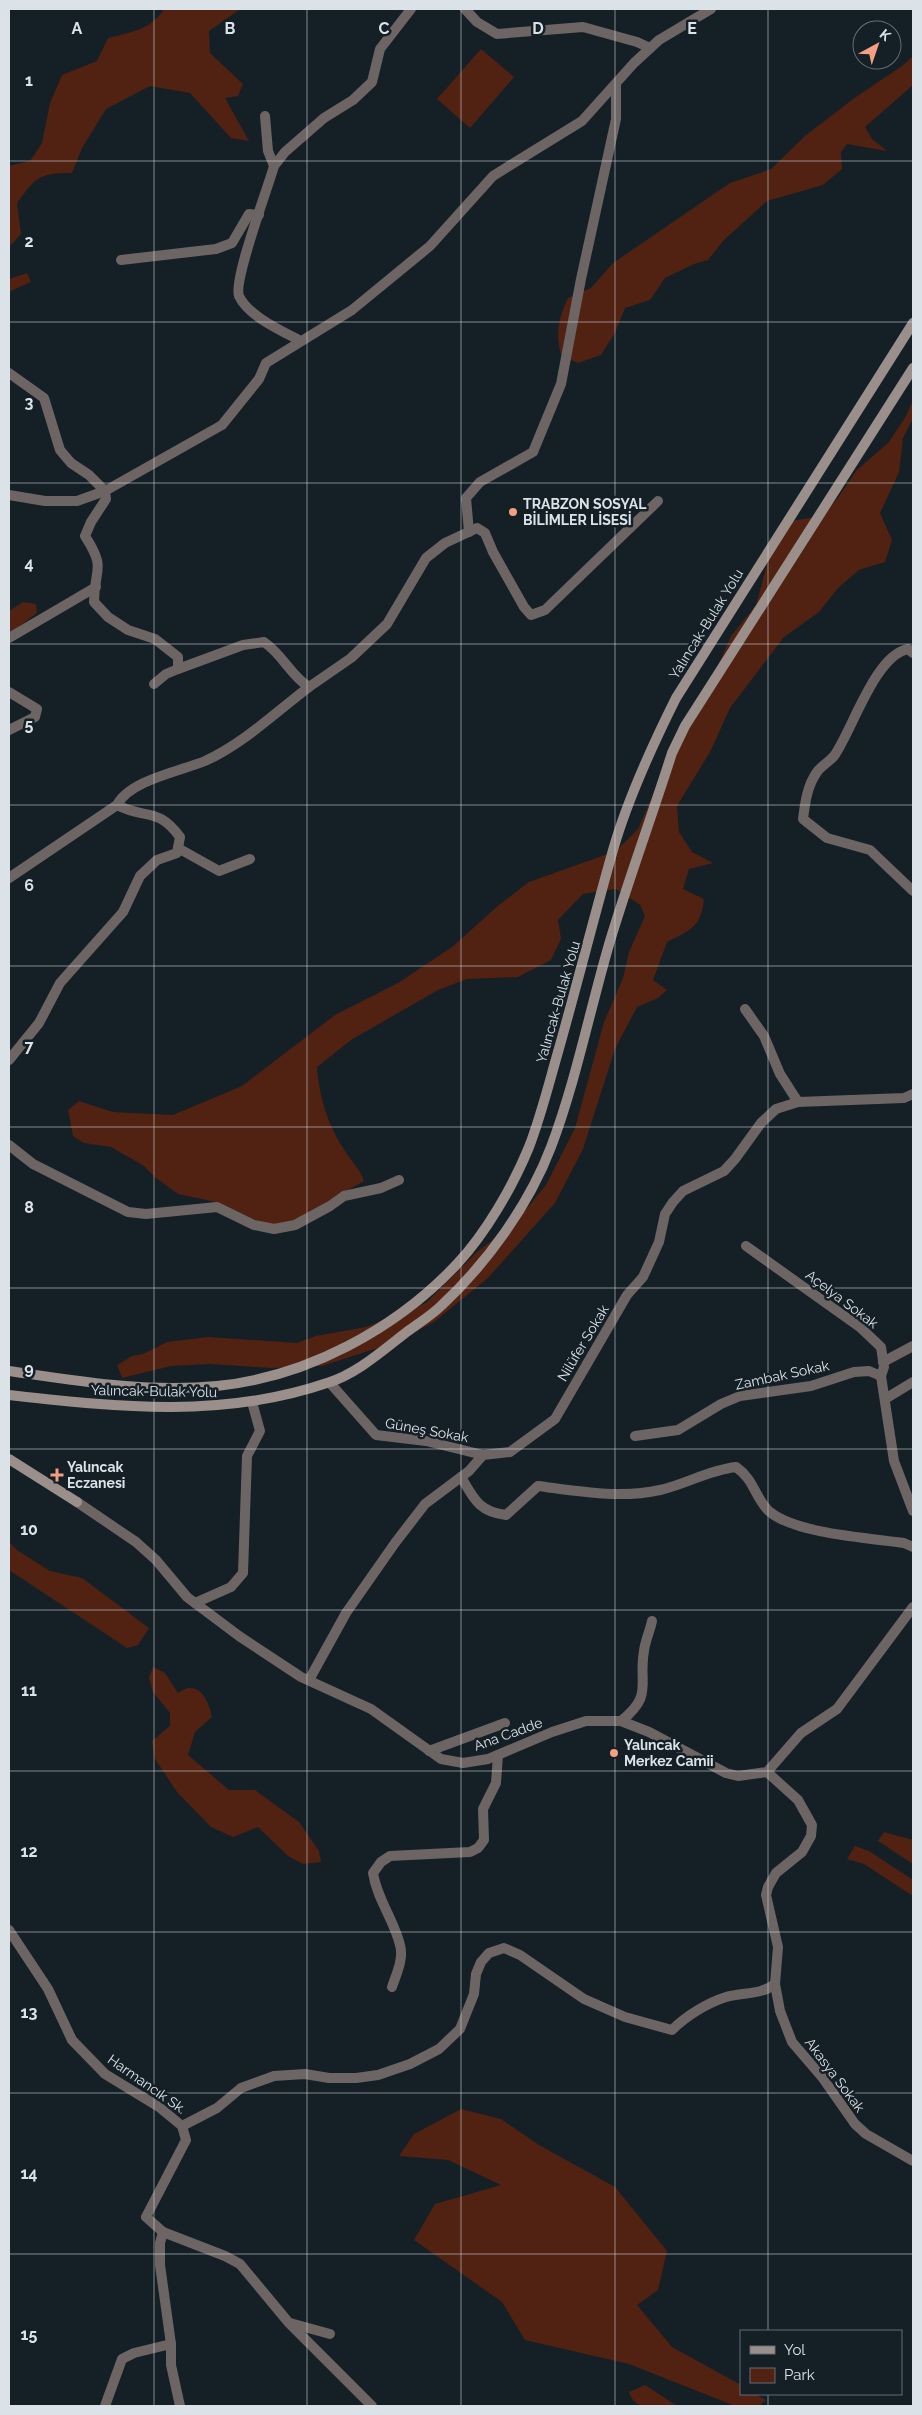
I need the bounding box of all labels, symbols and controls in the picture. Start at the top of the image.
text: A [72,19,83,38]
text: B [225,19,236,38]
text: C [379,19,390,38]
text: D [532,19,544,38]
text: E [687,19,697,38]
north arrow [852,20,902,70]
text: K [877,26,895,45]
text: 1 [25,71,33,90]
text: 2 [24,232,34,251]
text: 3 [25,393,34,412]
place label: TRABZON SOSYAL BİLİMLER LİSESİ [523,496,647,528]
marker: TRABZON SOSYAL BİLİMLER LİSESİ [507,506,519,518]
text: 4 [24,554,34,573]
street label: Yalıncak-Bulak Yolu [666,566,746,682]
text: 5 [25,715,34,734]
text: 6 [24,876,34,895]
street label: Yalıncak-Bulak Yolu [533,939,583,1065]
text: 7 [25,1037,34,1056]
text: 8 [24,1198,34,1217]
street label: Açelya Sokak [803,1267,882,1332]
street label: Nilüfer Sokak [554,1302,612,1384]
street label: Zambak Sokak [733,1357,831,1393]
text: 9 [24,1359,34,1378]
street label: Yalıncak-Bulak Yolu [91,1382,217,1400]
street label: Güneş Sokak [384,1415,470,1445]
place label: Yalıncak Eczanesi [67,1459,125,1491]
marker: Yalıncak Eczanesi [51,1469,63,1481]
text: 10 [20,1520,38,1539]
text: 11 [21,1681,37,1700]
street label: Ana Cadde [472,1714,544,1754]
place label: Yalıncak Merkez Camii [624,1737,714,1769]
marker: Yalıncak Merkez Camii [608,1747,620,1759]
text: 12 [21,1842,37,1861]
text: 13 [21,2003,37,2022]
street label: Akasya Sokak [802,2035,869,2116]
street label: Harmancık Sk. [105,2051,189,2117]
text: 14 [20,2164,38,2183]
text: 15 [21,2325,38,2344]
legend [740,2330,902,2395]
text: Yol [784,2341,806,2359]
text: Park [784,2366,815,2384]

